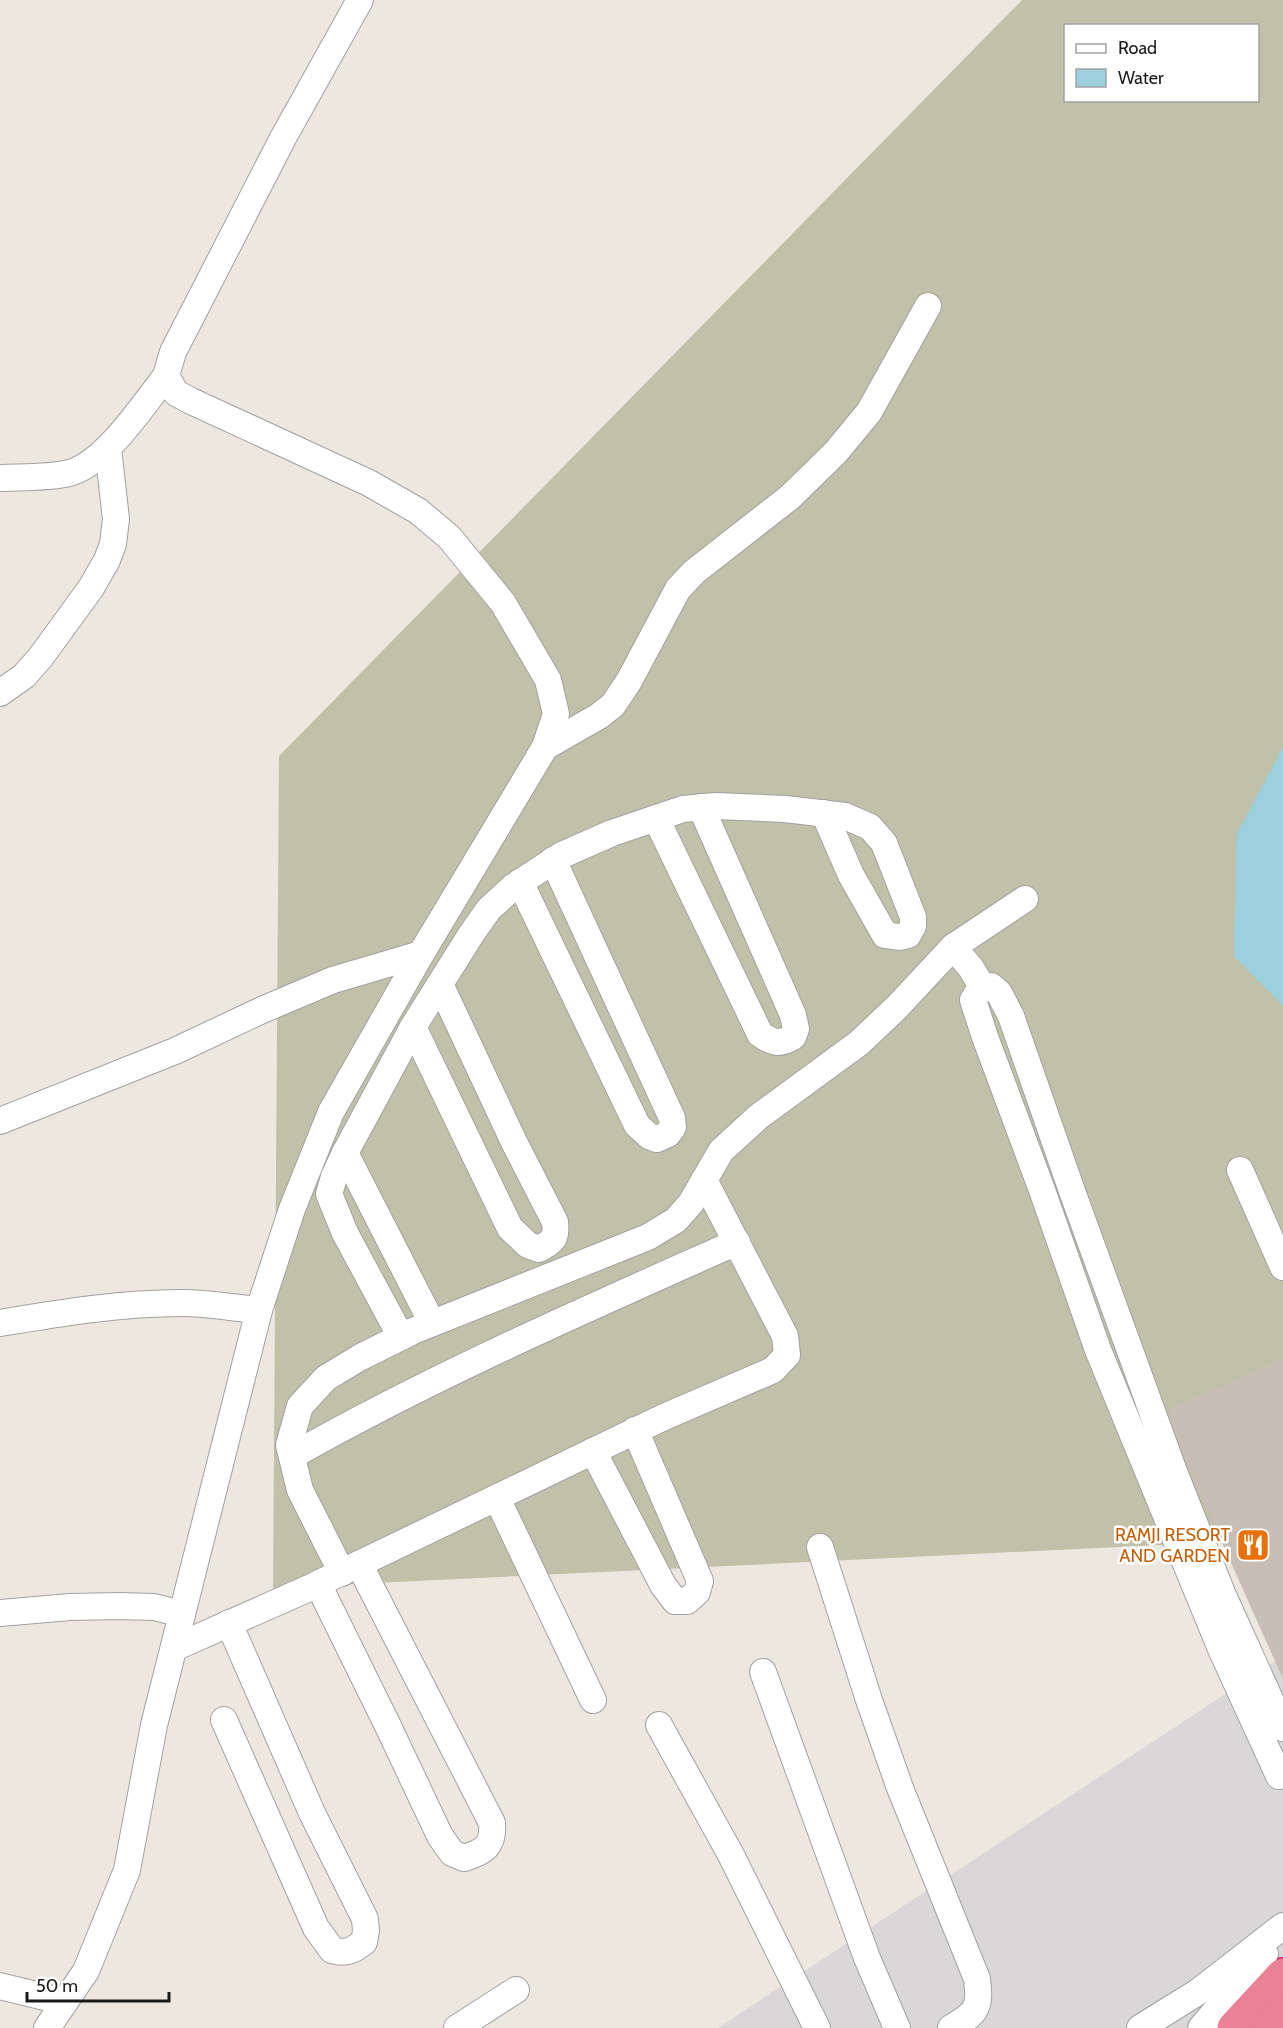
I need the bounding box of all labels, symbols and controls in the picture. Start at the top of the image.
legend [1064,24,1259,102]
text: Road [1118,37,1157,59]
text: Water [1118,67,1164,89]
place label: RAMJI RESORT AND GARDEN [1115,1524,1230,1567]
restaurant icon: RAMJI RESORT AND GARDEN [1235,1527,1271,1563]
scale bar [27,1965,170,2003]
text: 50 m [36,1975,78,1997]

